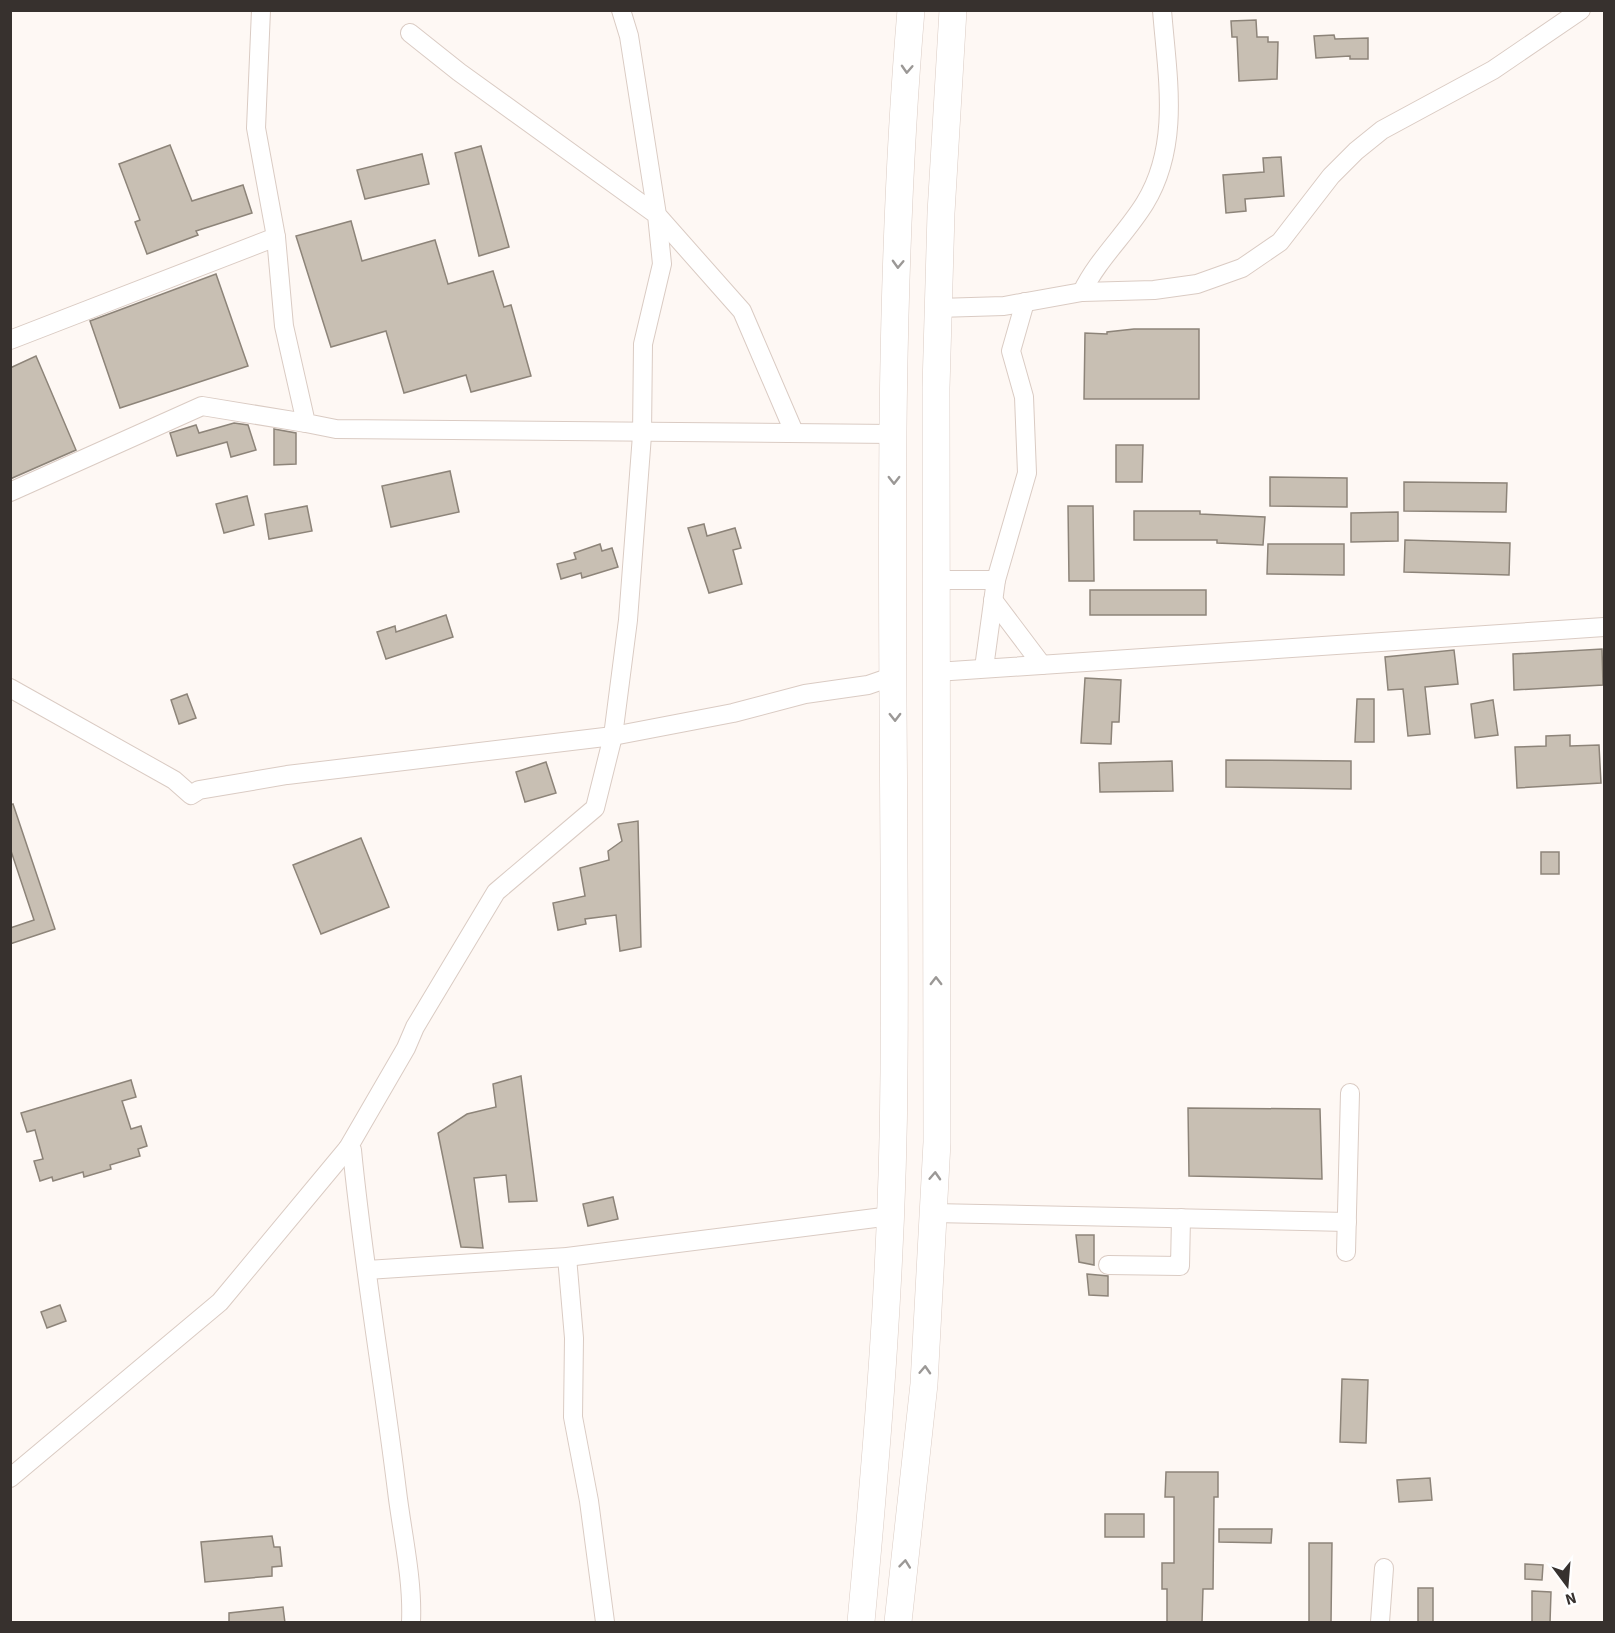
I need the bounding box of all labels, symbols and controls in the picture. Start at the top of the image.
one-way arrow [900,64,913,73]
one-way arrow [892,259,904,268]
one-way arrow [888,475,900,484]
one-way arrow [889,712,901,721]
one-way arrow [930,976,942,985]
one-way arrow [928,1171,941,1180]
one-way arrow [919,1366,932,1375]
north arrow [1537,1555,1597,1615]
one-way arrow [898,1560,911,1569]
text: N [1563,1586,1579,1610]

